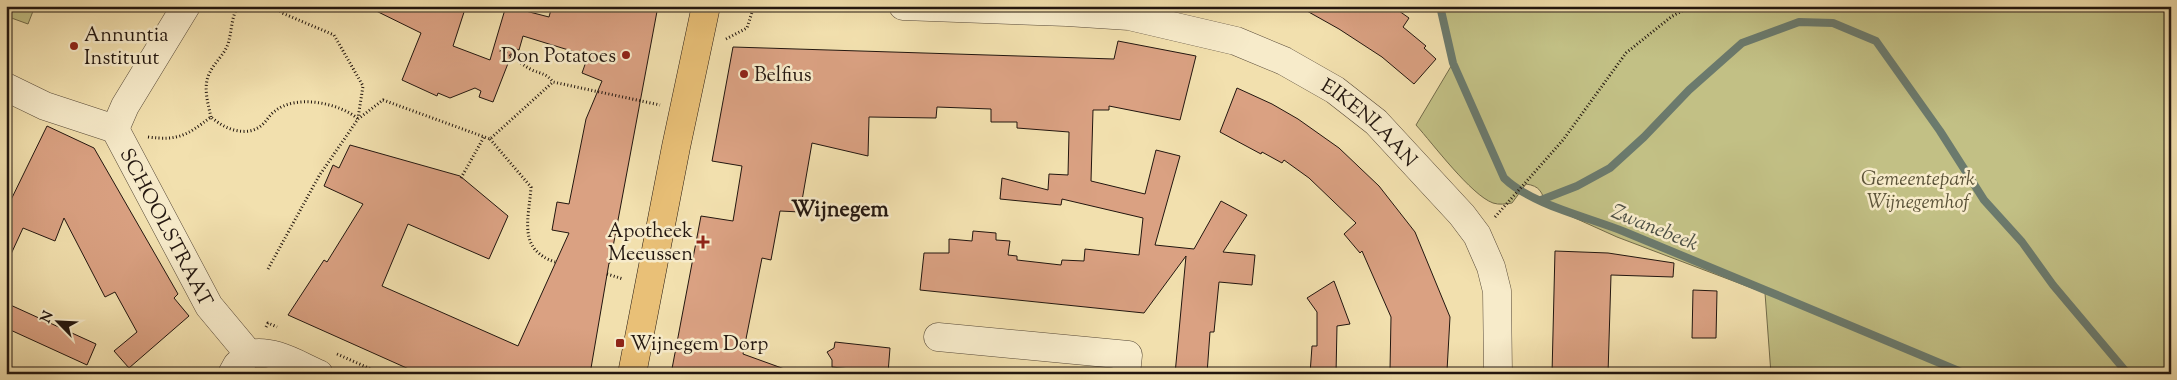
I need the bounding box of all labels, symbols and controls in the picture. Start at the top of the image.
place label: Annuntia Instituut [84,22,169,74]
marker: Annuntia Instituut [68,40,80,52]
place label: Don Potatoes [501,43,616,72]
marker: Don Potatoes [620,49,632,61]
place label: Belfius [754,62,812,91]
marker: Belfius [738,68,750,80]
street label: EIKENLAAN [1315,73,1423,175]
street label: SCHOOLSTRAAT [111,144,219,312]
park label: Gemeentepark Wijnegemhof [1861,166,1975,218]
district label: Wijnegem [791,195,890,227]
water label: Zwanebeek [1606,198,1703,260]
place label: Apotheek Meeussen [607,218,693,270]
marker: Apotheek Meeussen [697,236,709,248]
north arrow [32,298,82,348]
text: N [37,308,59,327]
place label: Wijnegem Dorp [630,331,768,360]
marker: Wijnegem Dorp [614,337,626,349]

